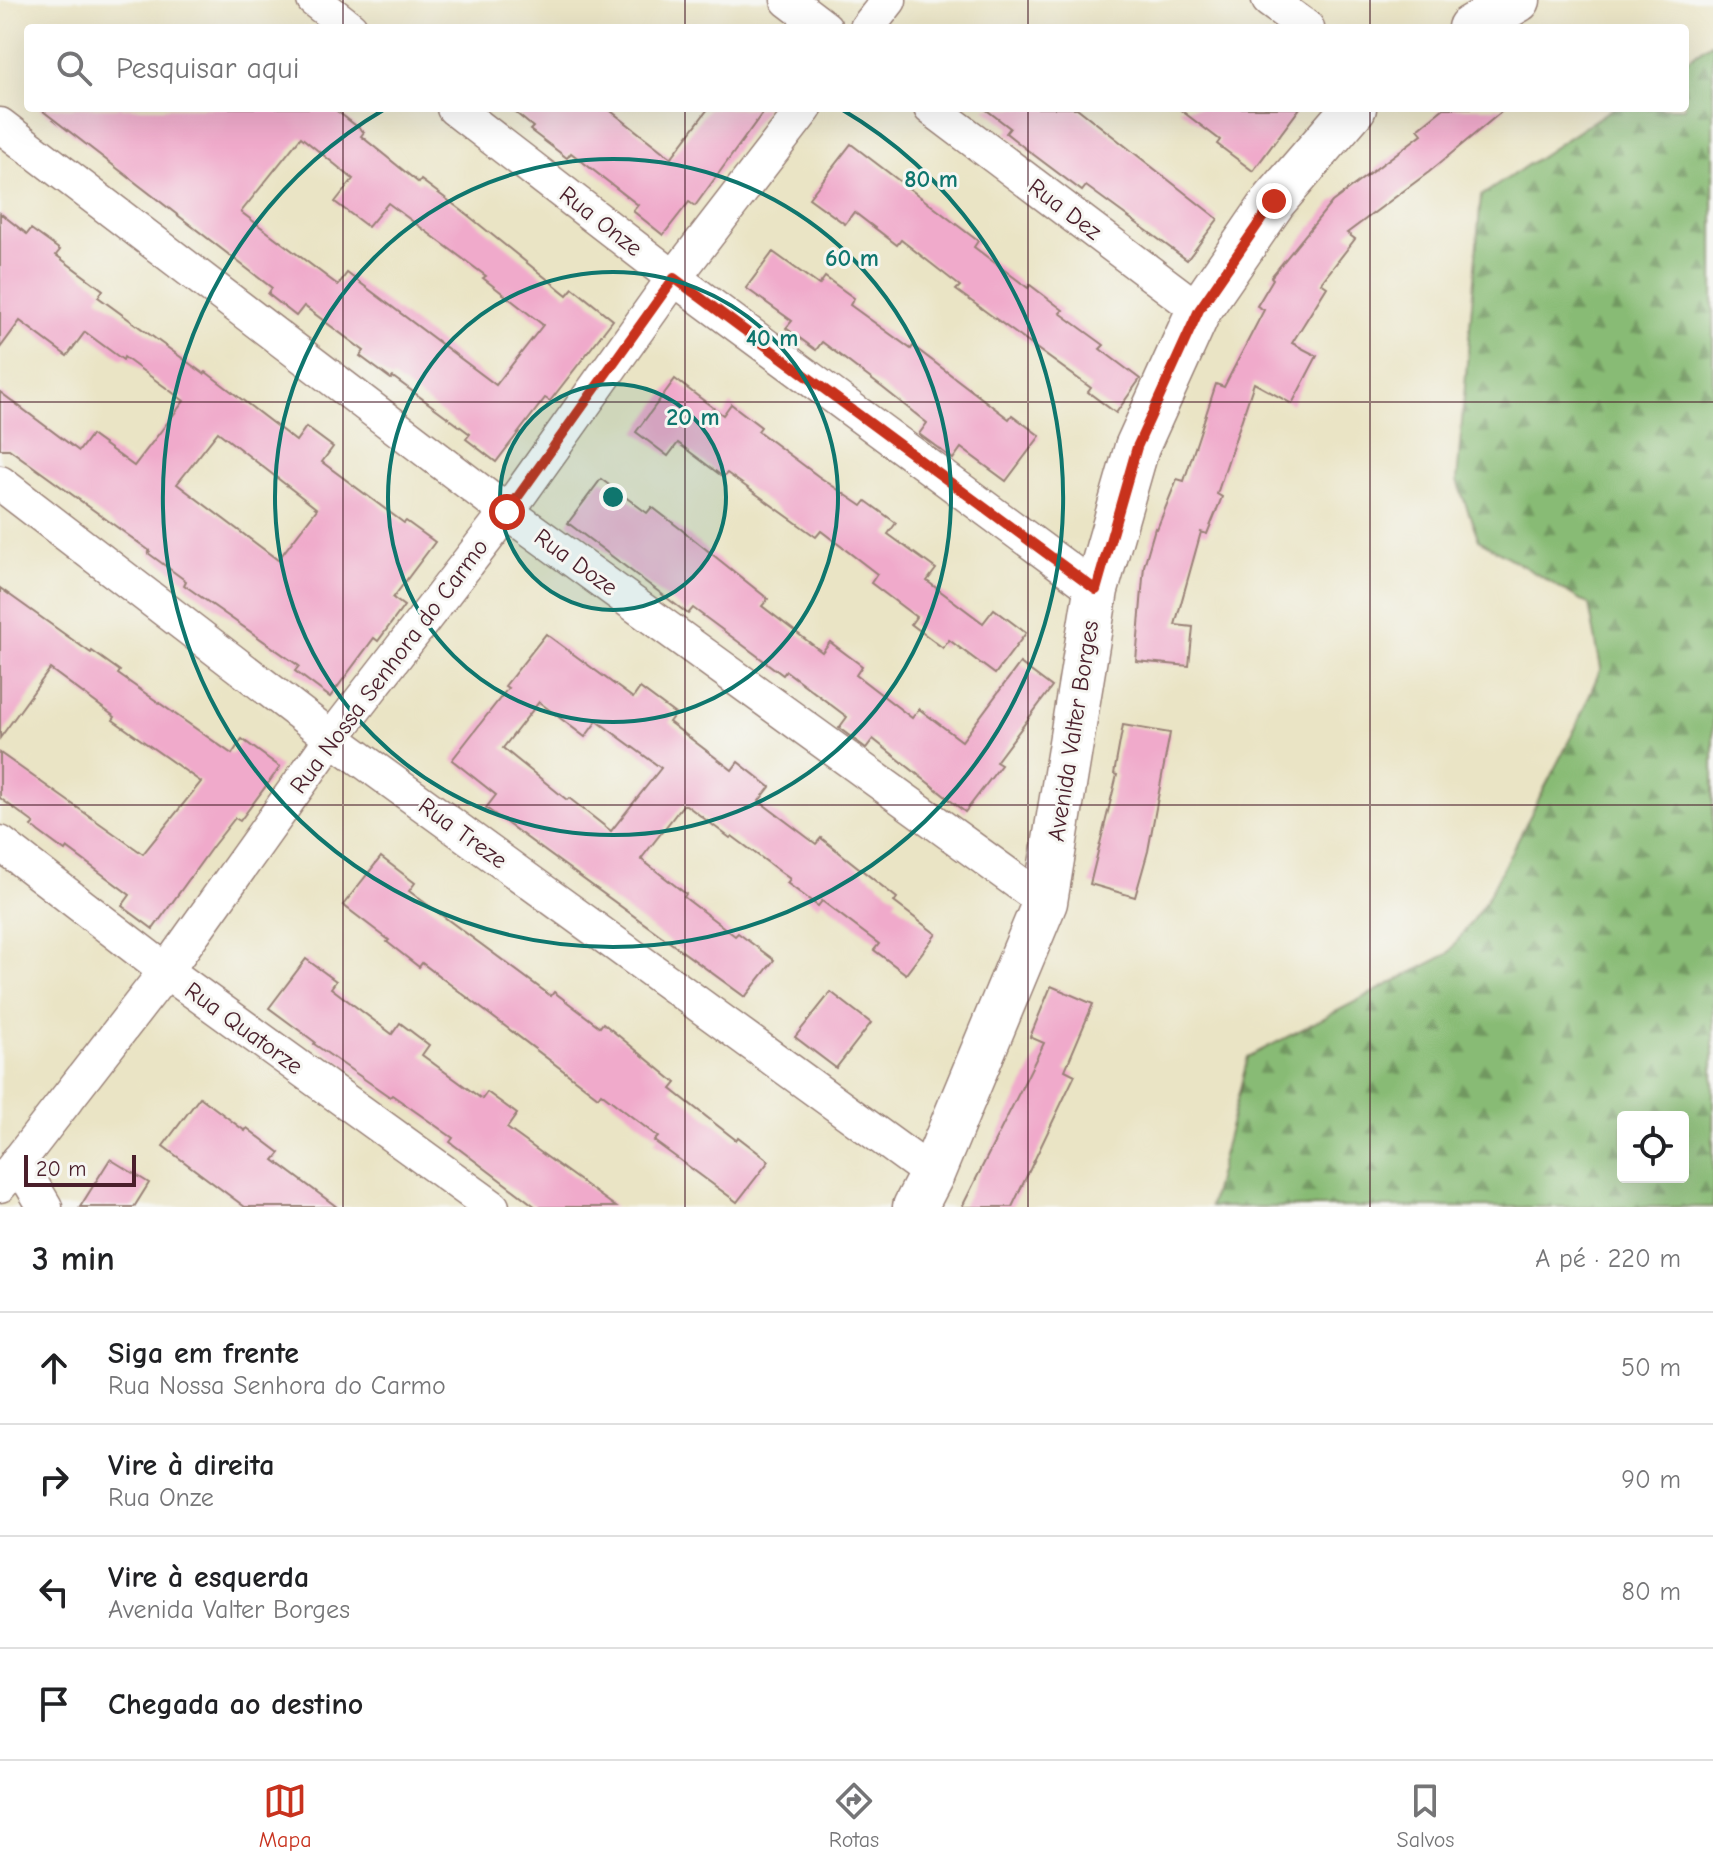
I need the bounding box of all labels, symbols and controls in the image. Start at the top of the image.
search box [24,24,1689,112]
icon: search [52,46,96,90]
text: Pesquisar aqui [116,51,299,86]
text: 80 m [904,165,958,193]
street label: Rua Dez [1023,172,1108,246]
street label: Rua Onze [554,180,648,262]
route end [1256,183,1292,219]
text: 60 m [825,244,879,272]
text: 40 m [746,324,798,352]
text: 20 m [666,403,720,431]
centre of rings [599,483,627,511]
route start [489,494,525,530]
street label: Rua Doze [529,522,623,602]
street label: Rua Nossa Senhora do Carmo [284,533,494,799]
street label: Avenida Valter Borges [1042,618,1104,843]
street label: Rua Treze [413,792,513,874]
street label: Rua Quatorze [180,976,308,1080]
map controls [1617,1111,1689,1183]
button: locate [1617,1111,1689,1183]
scale bar [24,1151,136,1187]
text: 20 m [36,1156,86,1182]
text: 3 min [32,1239,115,1279]
text: A pé · 220 m [1535,1244,1681,1274]
text: Siga em frente [108,1336,299,1371]
icon: ahead [32,1346,76,1390]
text: 50 m [1621,1353,1681,1383]
text: Rua Nossa Senhora do Carmo [108,1371,446,1401]
text: Vire à direita [108,1448,274,1483]
icon: right [32,1458,76,1502]
text: 90 m [1621,1465,1681,1495]
text: Rua Onze [108,1483,214,1513]
text: Vire à esquerda [108,1560,309,1595]
icon: left [32,1570,76,1614]
text: 80 m [1622,1577,1681,1607]
text: Avenida Valter Borges [108,1595,350,1625]
icon: arrive [32,1682,76,1726]
text: Chegada ao destino [108,1687,363,1722]
tab: Mapa [259,1779,311,1853]
tab: Rotas [829,1779,879,1853]
tab: Salvos [1397,1779,1454,1853]

